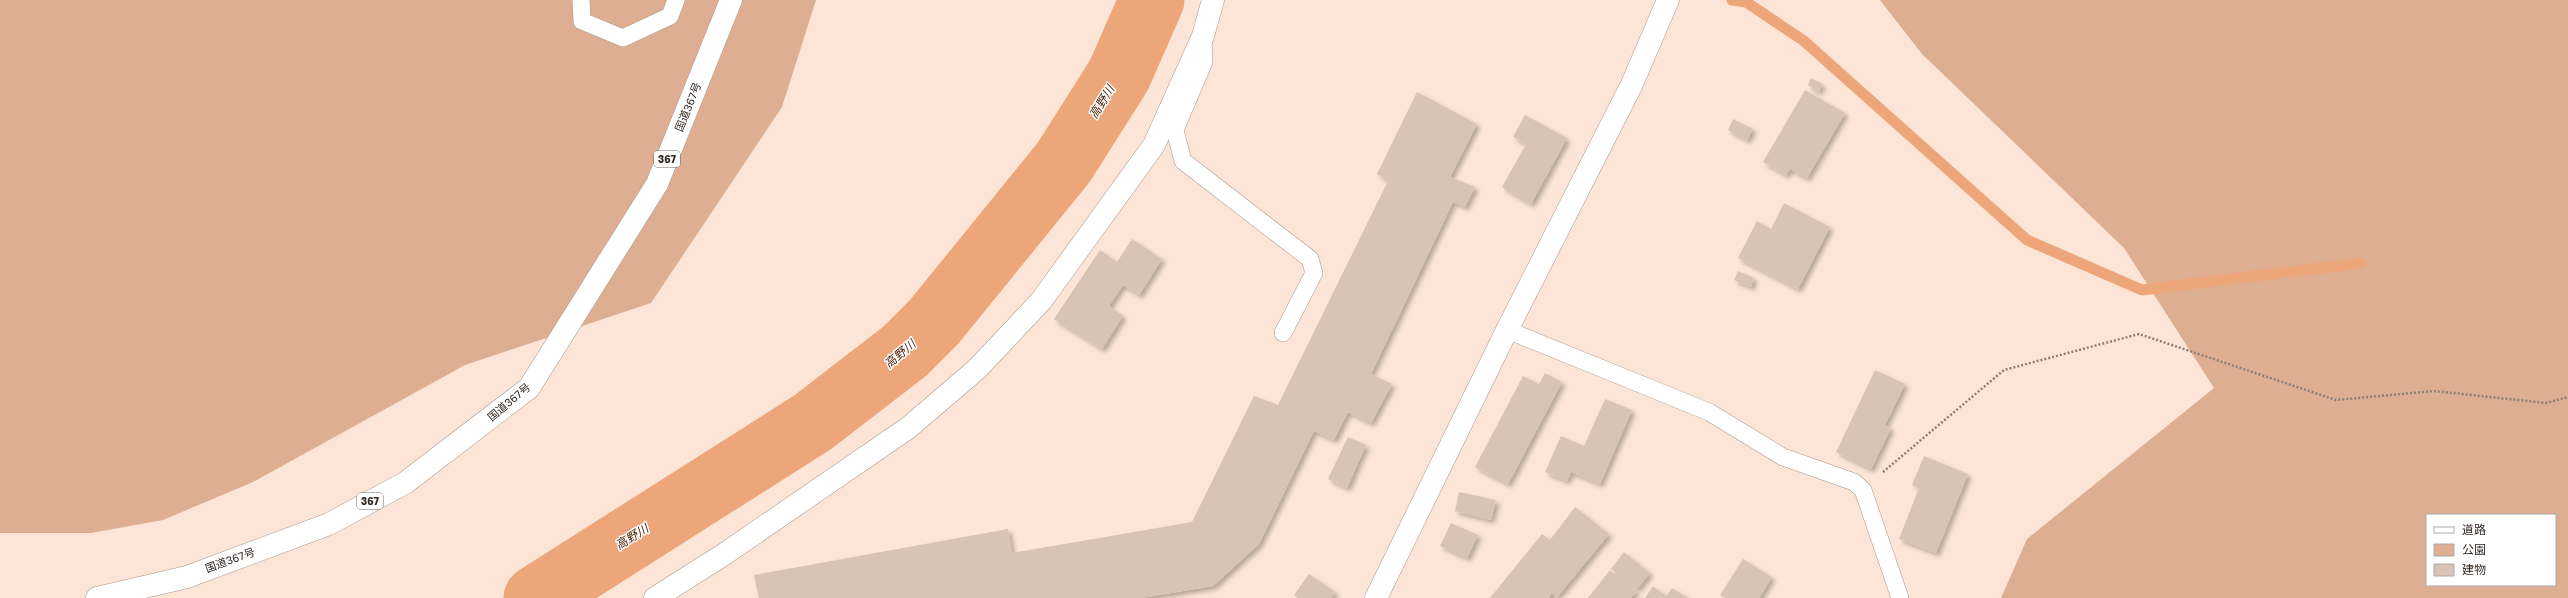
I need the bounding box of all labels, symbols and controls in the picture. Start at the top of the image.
street label: 国道367号 [672,80,703,133]
water label: 高野川 [1086,81,1119,121]
road number: 367 [654,151,680,167]
water label: 高野川 [881,335,920,371]
street label: 国道367号 [485,380,533,423]
road number: 367 [357,493,383,509]
legend [2426,514,2556,586]
water label: 高野川 [612,520,653,552]
text: 道路 [2462,522,2486,537]
text: 公園 [2462,542,2486,557]
street label: 国道367号 [203,545,256,575]
text: 建物 [2462,562,2486,577]

